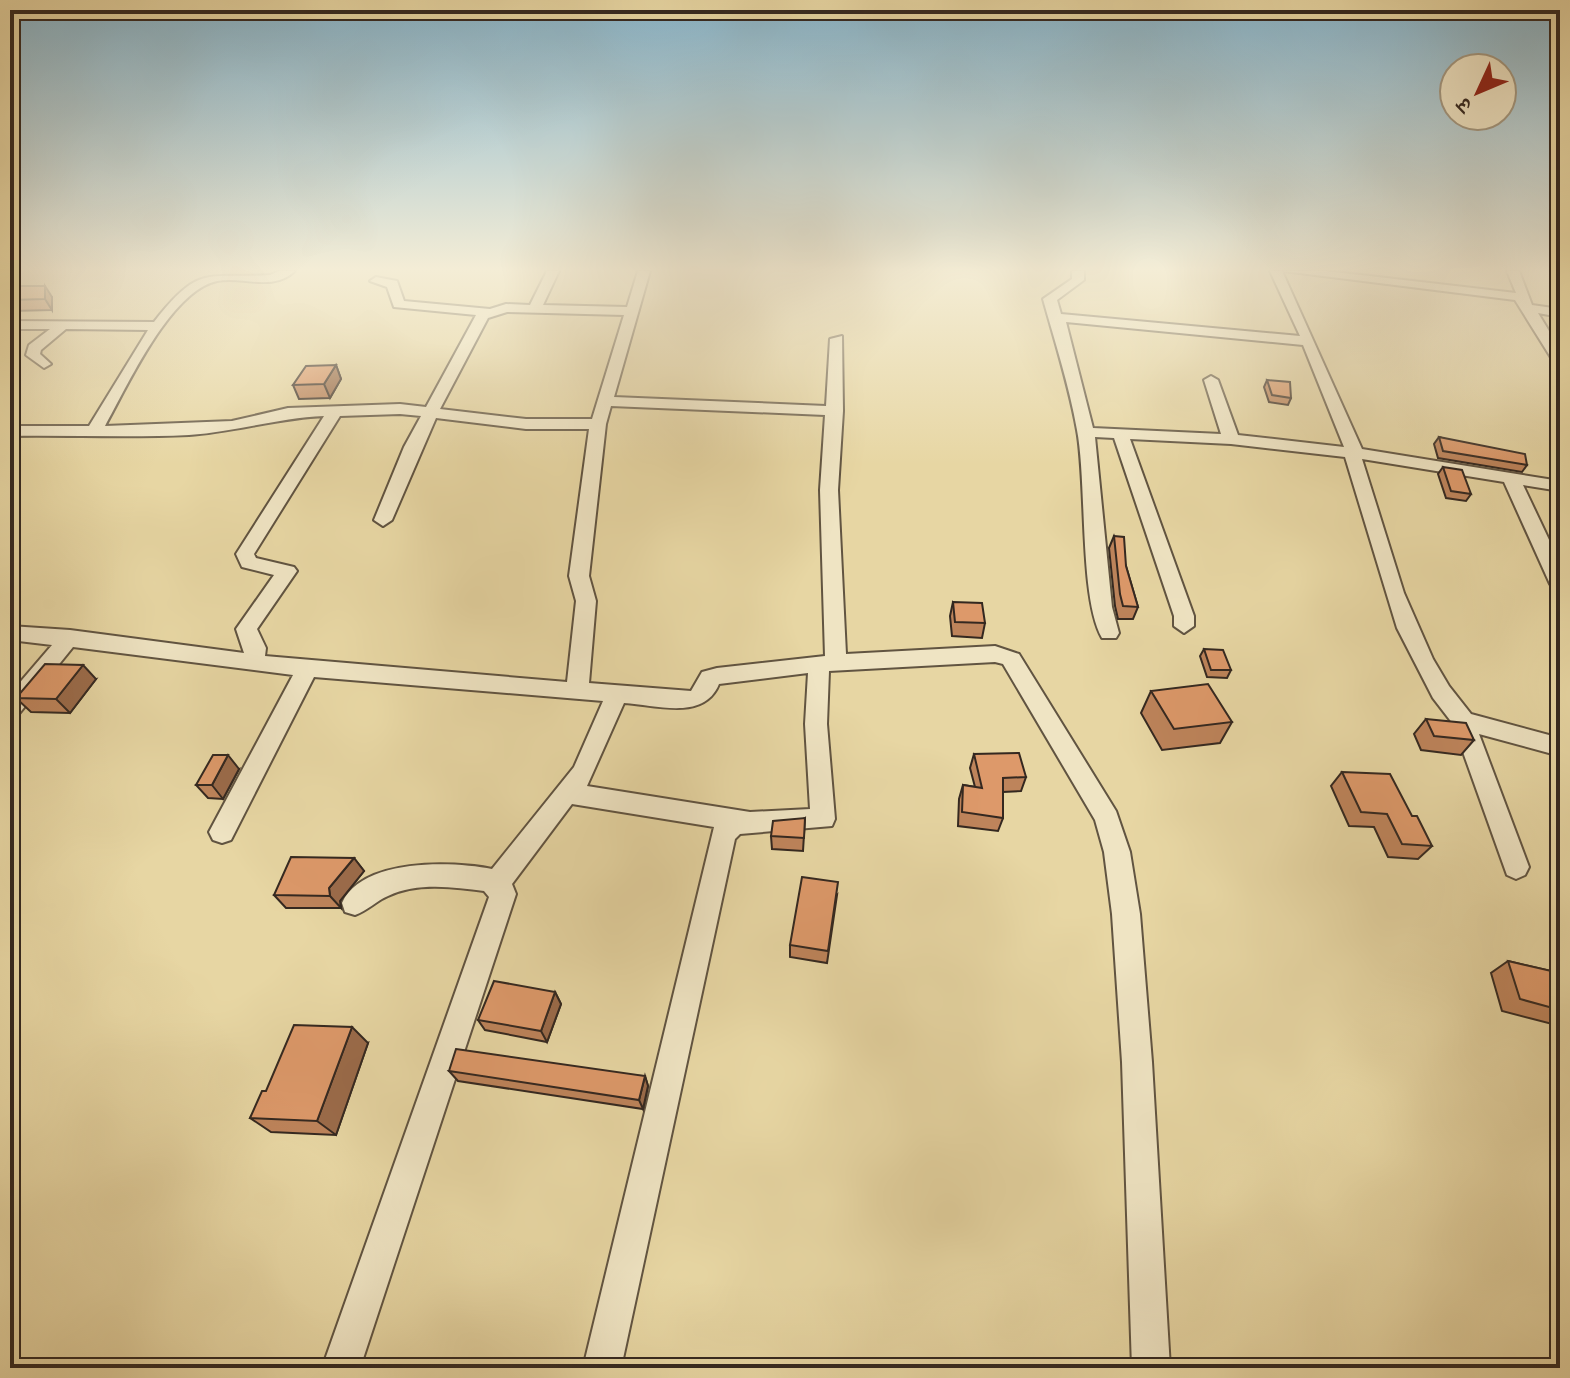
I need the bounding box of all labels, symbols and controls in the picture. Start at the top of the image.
north arrow [1438,52,1518,132]
text: उ [1448,89,1480,121]

